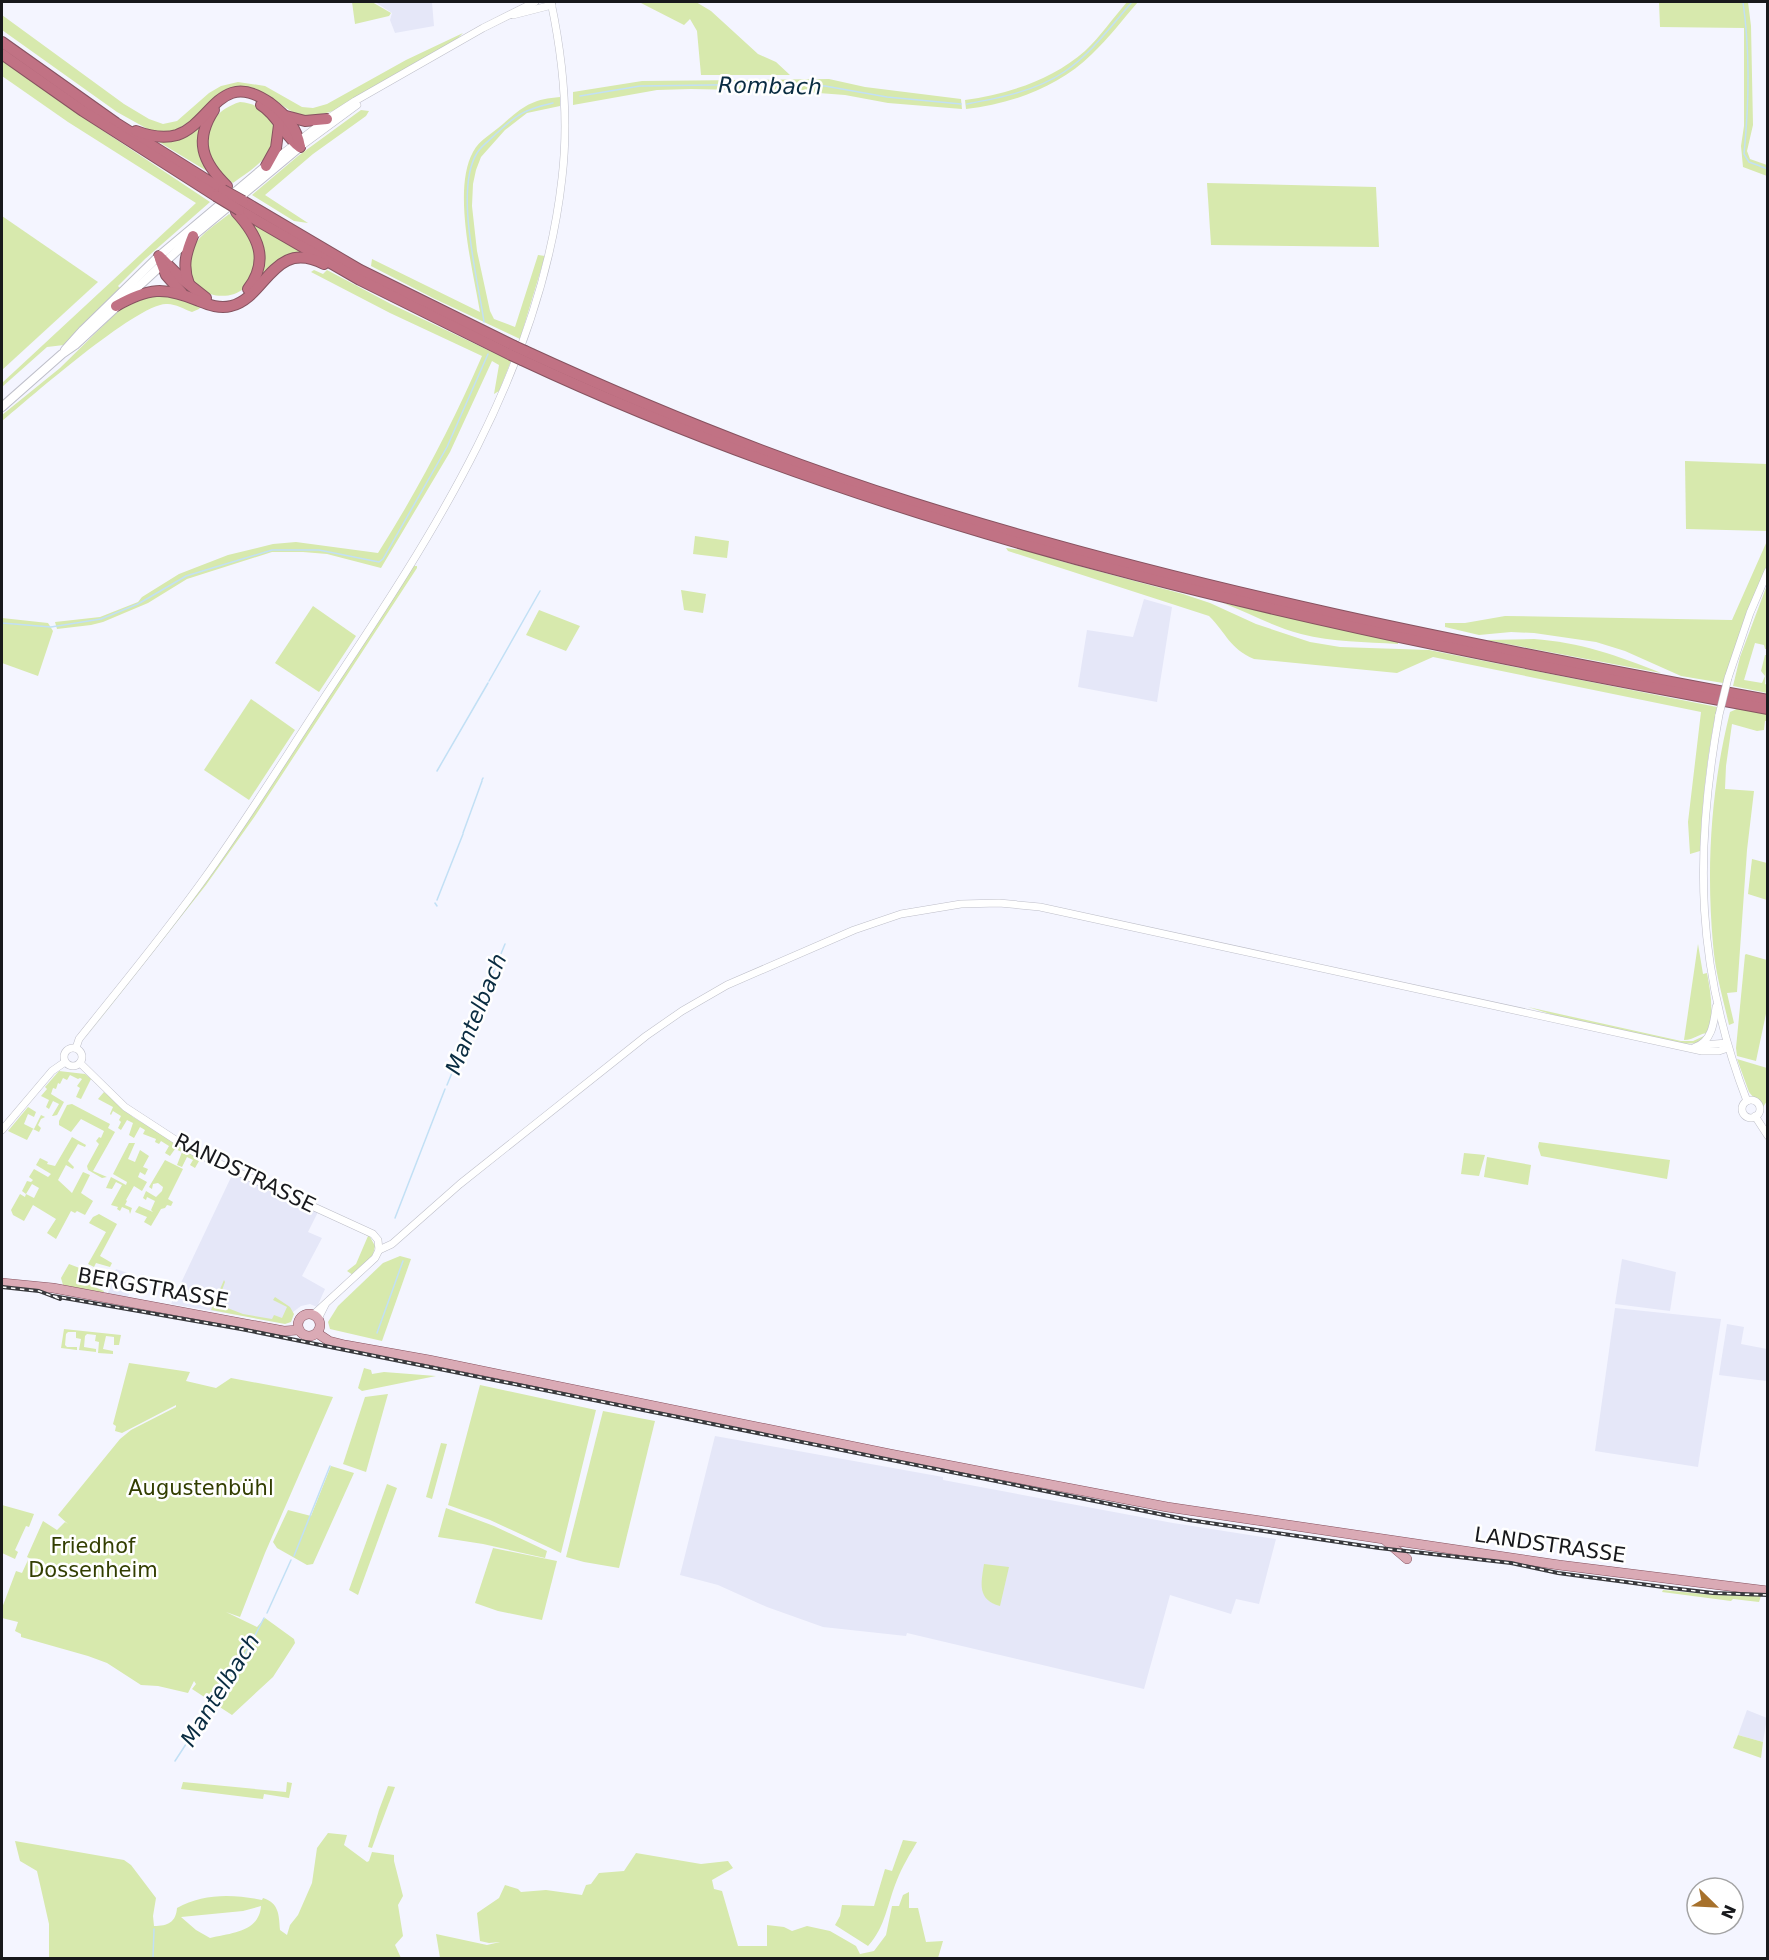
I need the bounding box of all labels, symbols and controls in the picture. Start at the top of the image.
water label: Rombach [718,73,822,99]
water label: Mantelbach [440,950,512,1078]
street label: RANDSTRASSE [170,1128,320,1218]
street label: BERGSTRASSE [76,1263,230,1313]
park label: Augustenbühl [128,1476,274,1500]
street label: LANDSTRASSE [1473,1522,1627,1568]
park label: Friedhof Dossenheim [28,1534,158,1582]
water label: Mantelbach [175,1629,265,1751]
north arrow [1685,1876,1745,1936]
text: N [1717,1902,1740,1922]

